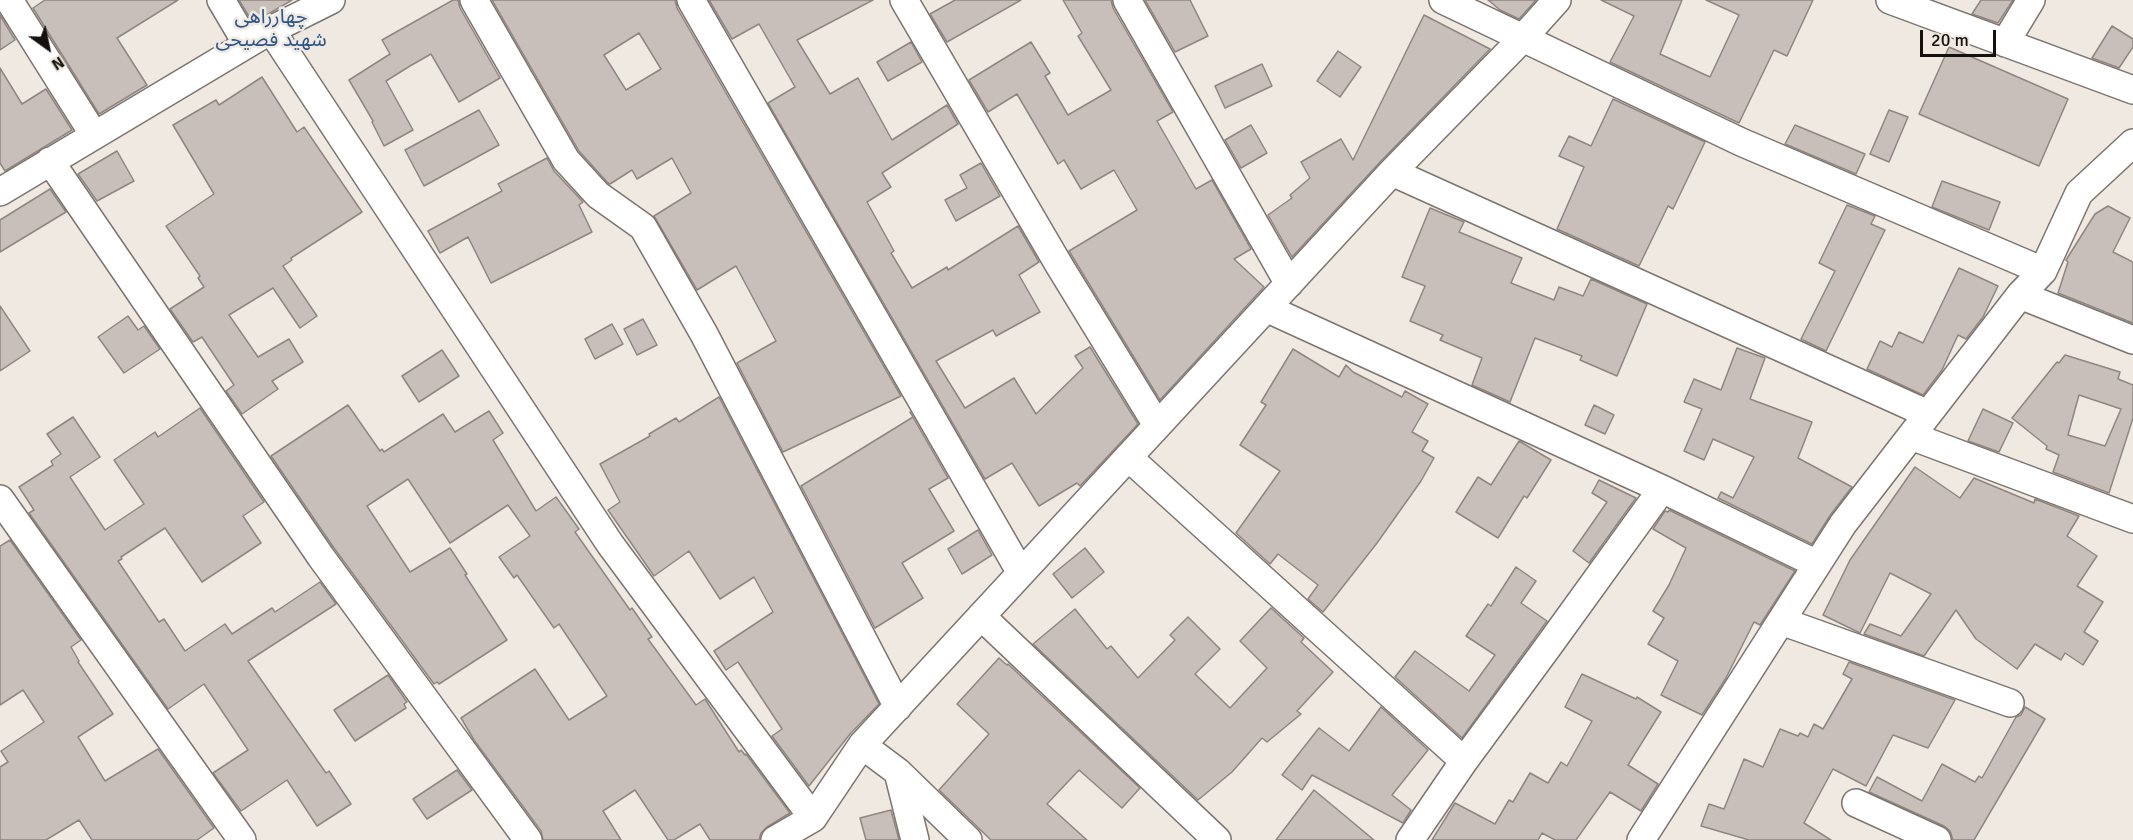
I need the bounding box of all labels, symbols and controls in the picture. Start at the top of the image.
district label: چهارراهی شهید فصیحی [215,6,327,53]
north arrow [18,18,78,78]
scale bar [1923,18,2000,56]
text: 20 m [1931,29,1969,51]
text: N [48,52,68,75]

